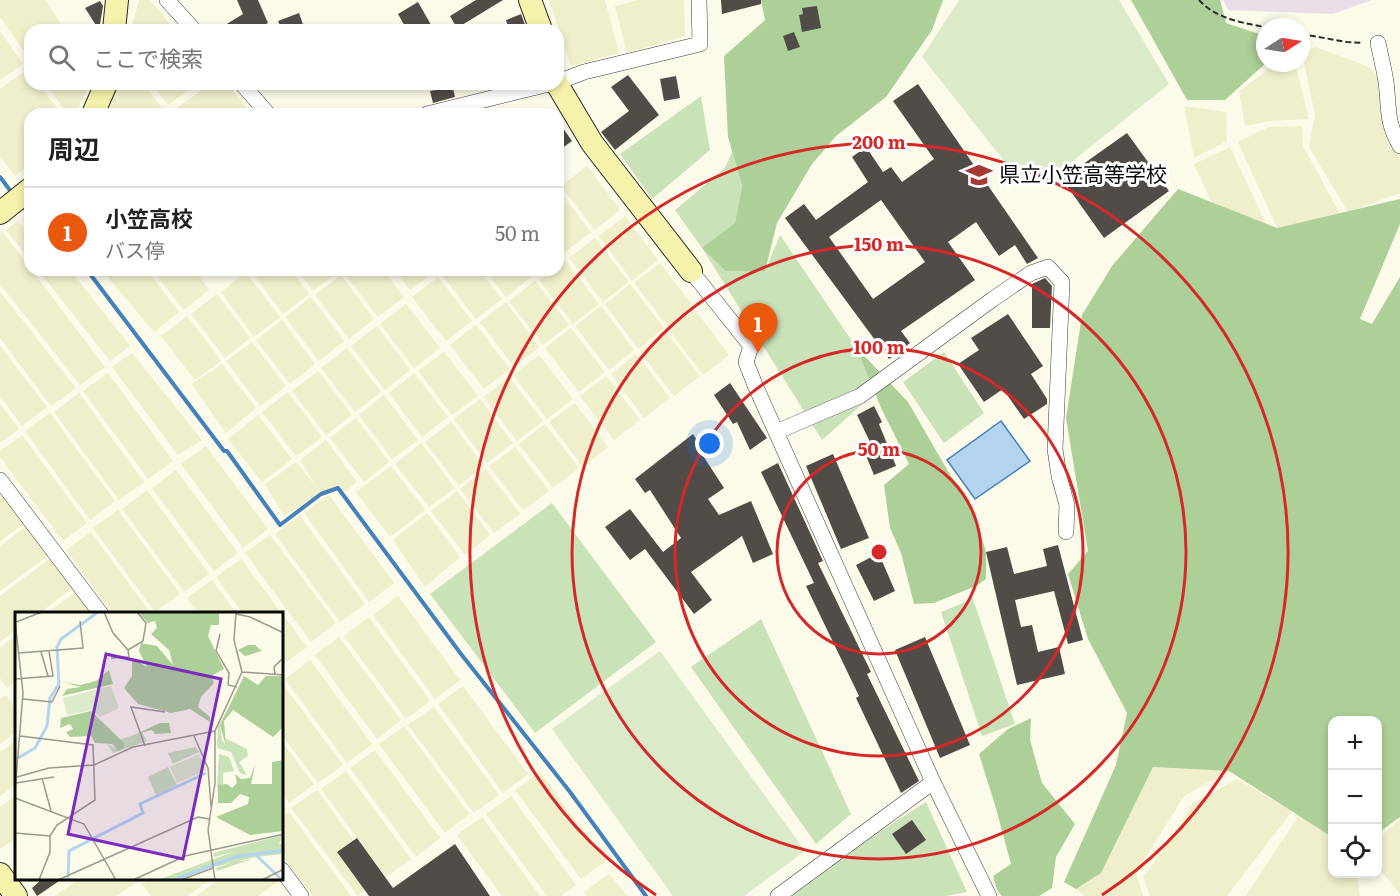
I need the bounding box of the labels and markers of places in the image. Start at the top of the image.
place label: 県立小笠高等学校 [999,157,1167,188]
school or university icon: 県立小笠高等学校 [964,160,994,190]
pin: 1 [738,304,777,353]
centre of rings [869,542,889,562]

